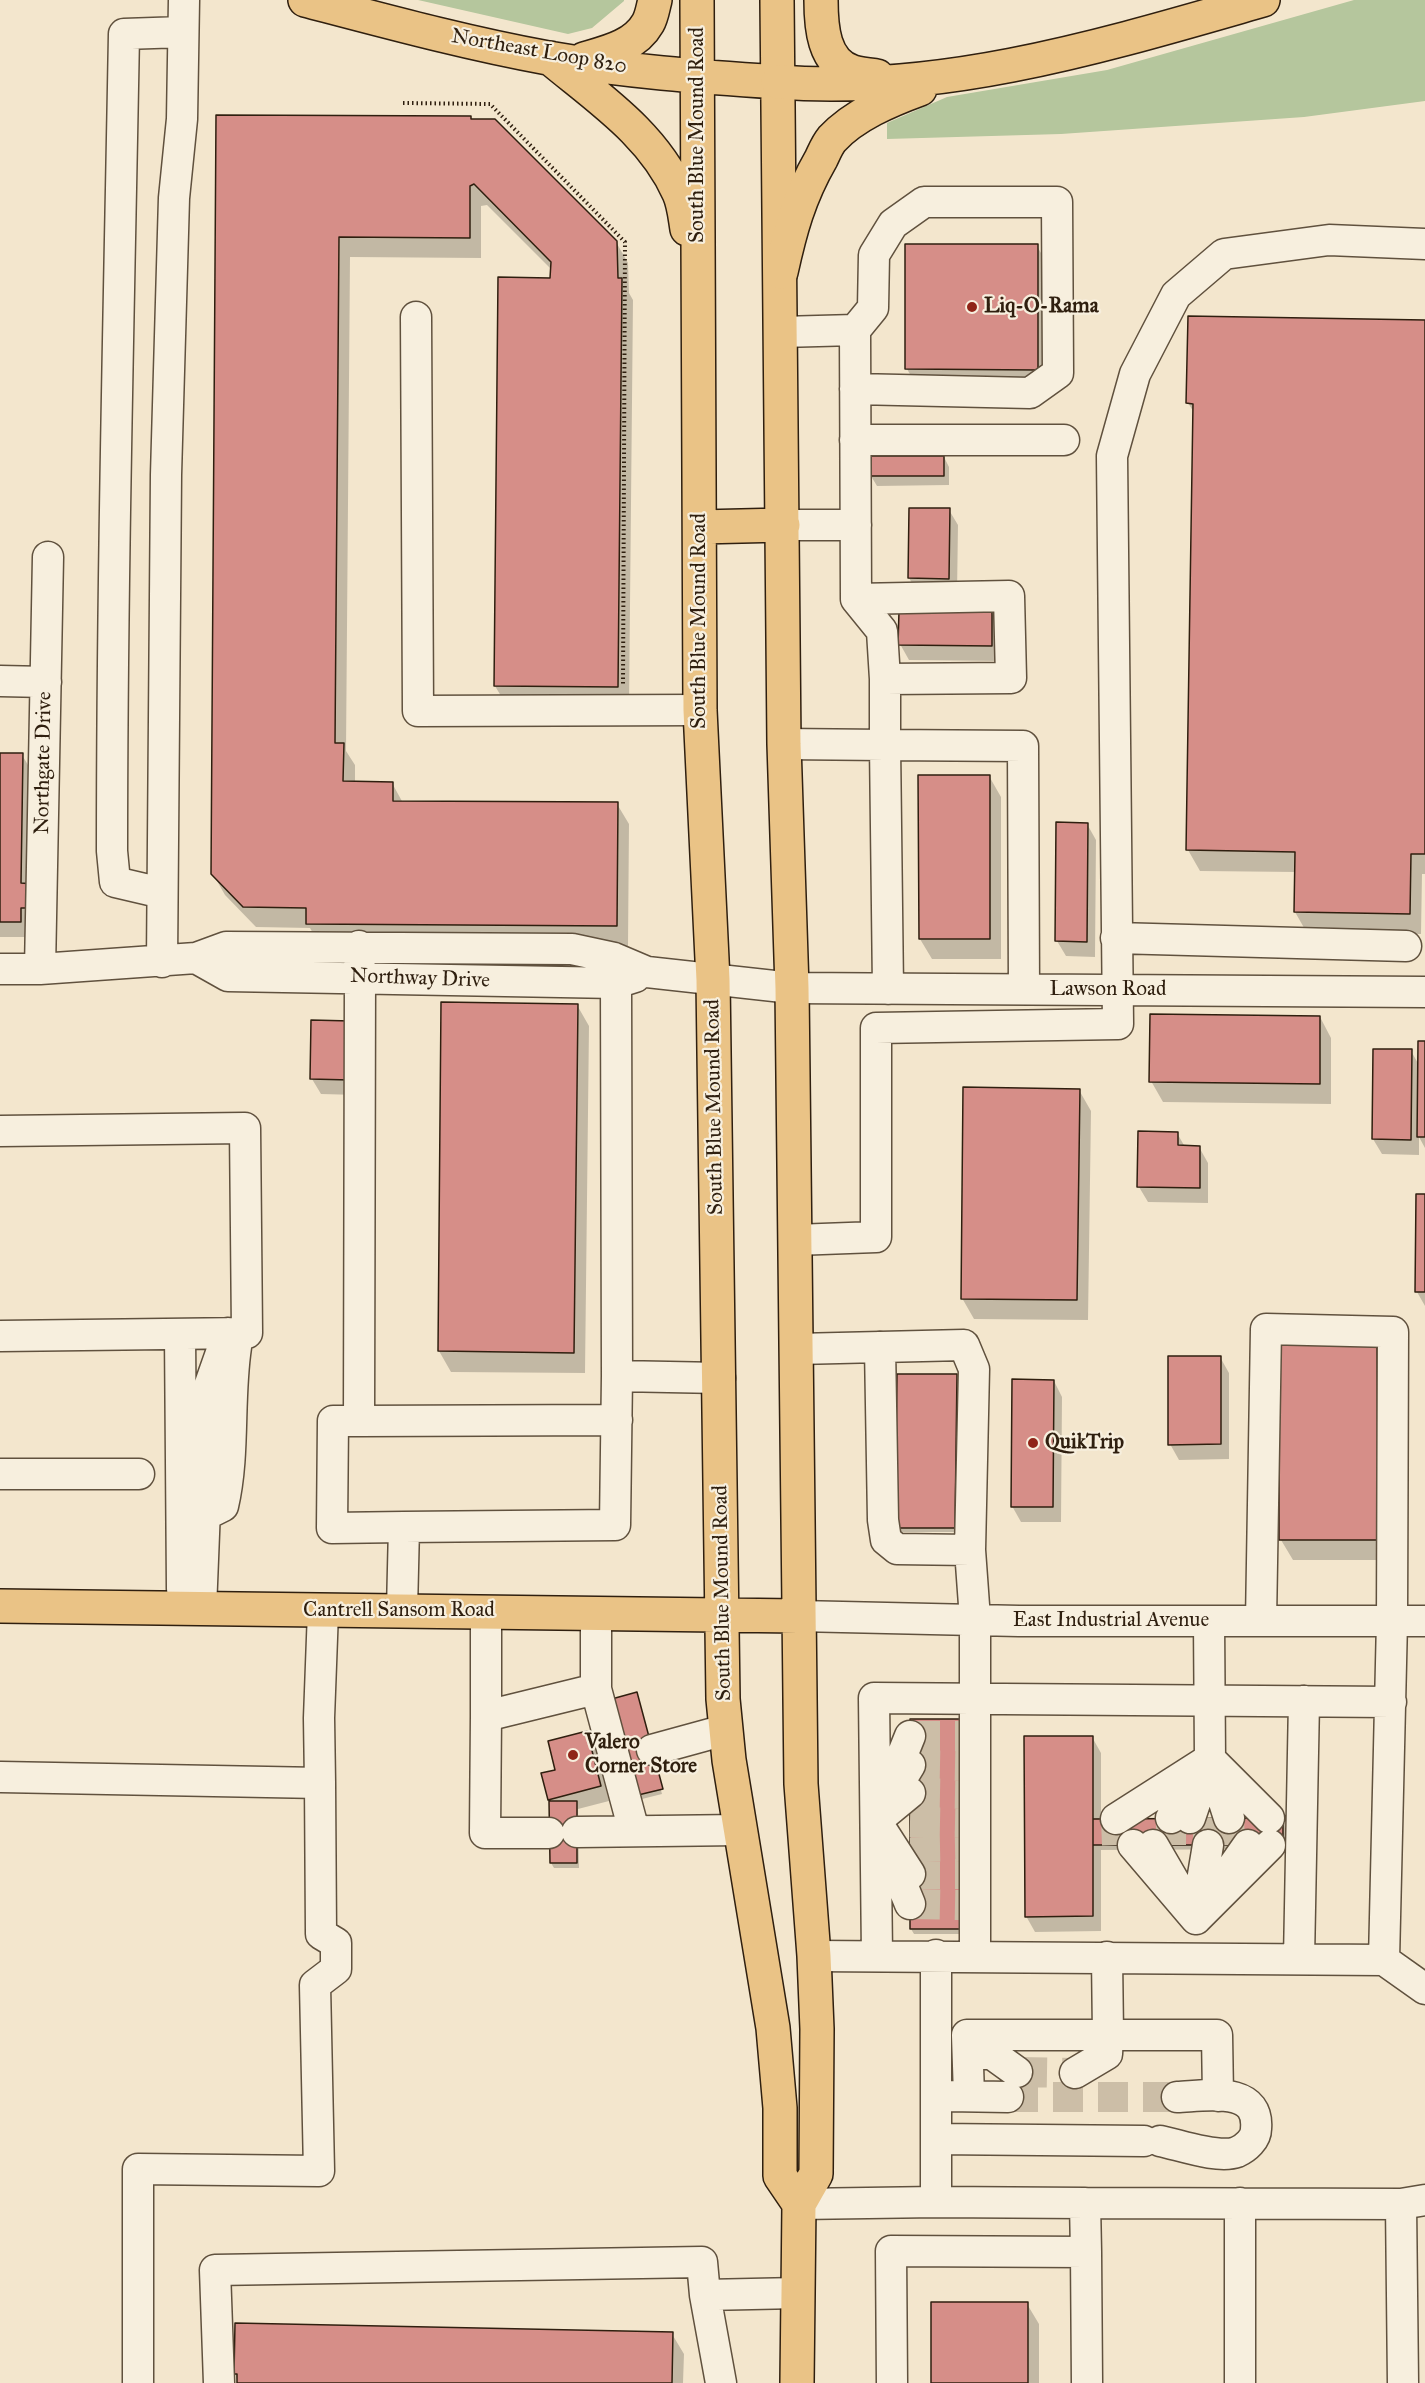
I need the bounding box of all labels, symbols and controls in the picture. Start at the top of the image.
street label: Northeast Loop 820 [449,24,629,80]
street label: South Blue Mound Road [685,27,711,243]
place label: Liq-O-Rama [984,294,1099,320]
marker: Liq-O-Rama [965,300,979,314]
street label: South Blue Mound Road [687,513,713,729]
street label: Northgate Drive [30,691,58,835]
street label: Northway Drive [350,964,490,994]
street label: Lawson Road [1049,977,1167,1003]
street label: South Blue Mound Road [701,999,729,1215]
place label: QuikTrip [1045,1430,1124,1456]
marker: QuikTrip [1026,1436,1040,1450]
street label: South Blue Mound Road [709,1485,737,1701]
street label: Cantrell Sansom Road [303,1598,495,1624]
street label: East Industrial Avenue [1013,1608,1209,1634]
place label: Valero Corner Store [585,1730,697,1780]
marker: Valero Corner Store [566,1748,580,1762]

